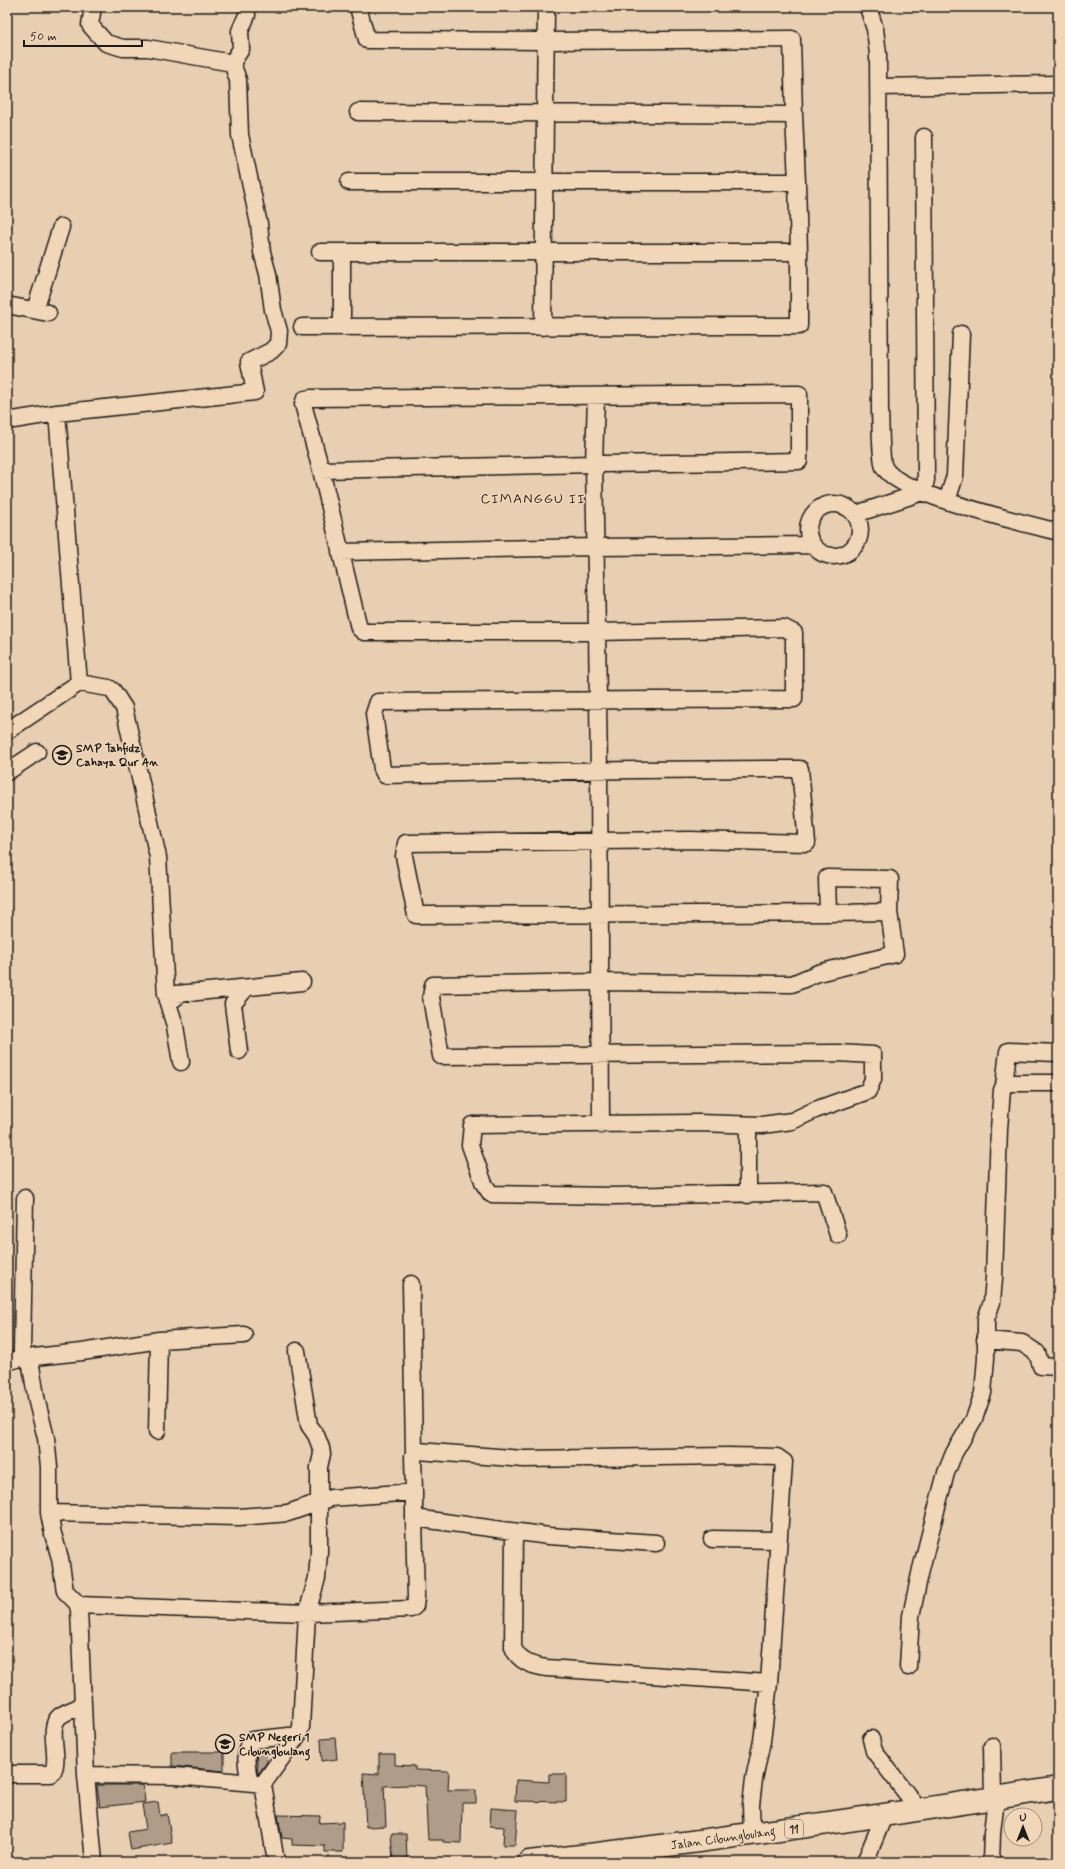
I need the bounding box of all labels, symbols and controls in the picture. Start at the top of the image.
scale bar [24,22,142,48]
text: 50 m [30,29,57,45]
district label: CIMANGGU II [480,490,586,508]
place label: SMP Tahfidz Cahaya Qur An [76,741,159,771]
school or university icon: SMP Tahfidz Cahaya Qur An [51,744,73,766]
place label: SMP Negeri 1 Cibungbulang [239,1730,311,1761]
school or university icon: SMP Negeri 1 Cibungbulang [214,1733,236,1755]
north arrow [1003,1807,1043,1847]
text: U [1019,1811,1027,1825]
road number: 11 [785,1820,803,1838]
street label: Jalan Cibungbulang [670,1824,777,1855]

